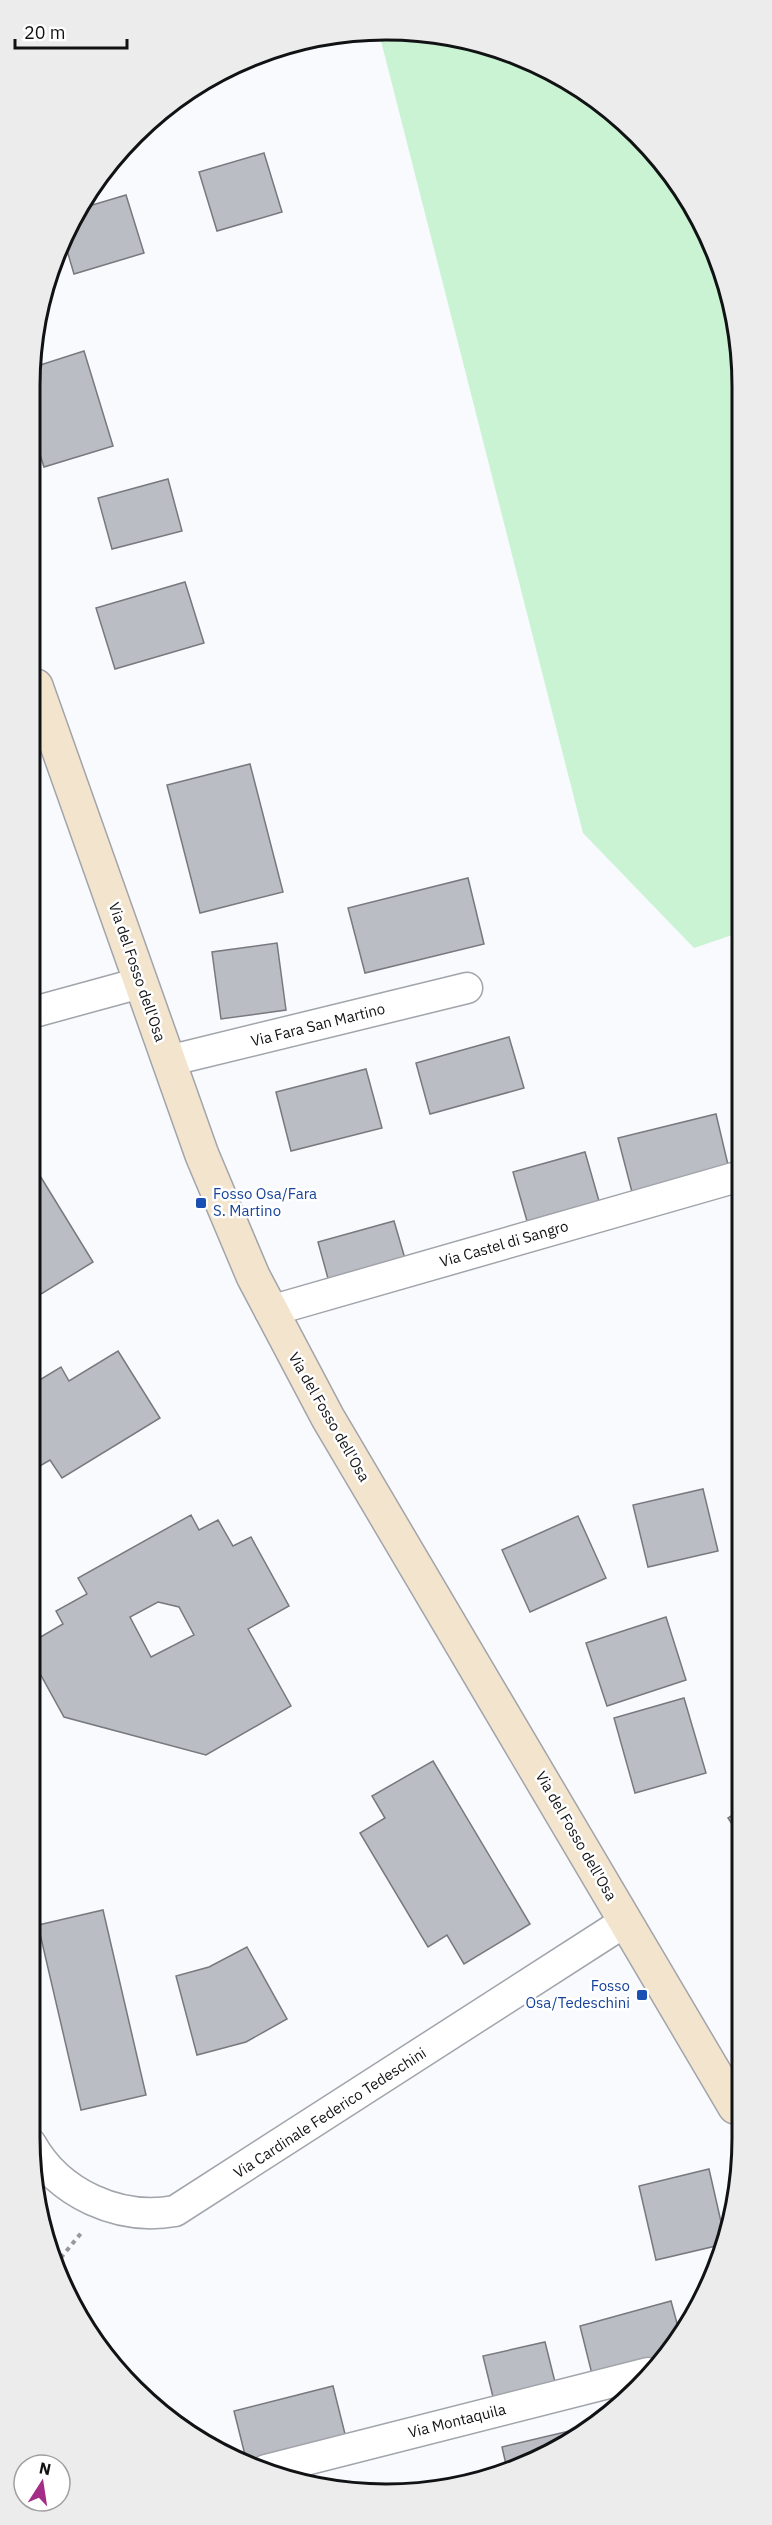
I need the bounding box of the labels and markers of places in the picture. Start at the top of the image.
place label: Fosso Osa/Fara S. Martino [213,1184,317,1220]
marker: Fosso Osa/Fara S. Martino [194,1196,208,1210]
place label: Fosso Osa/Tedeschini [525,1976,630,2012]
marker: Fosso Osa/Tedeschini [635,1988,649,2002]

